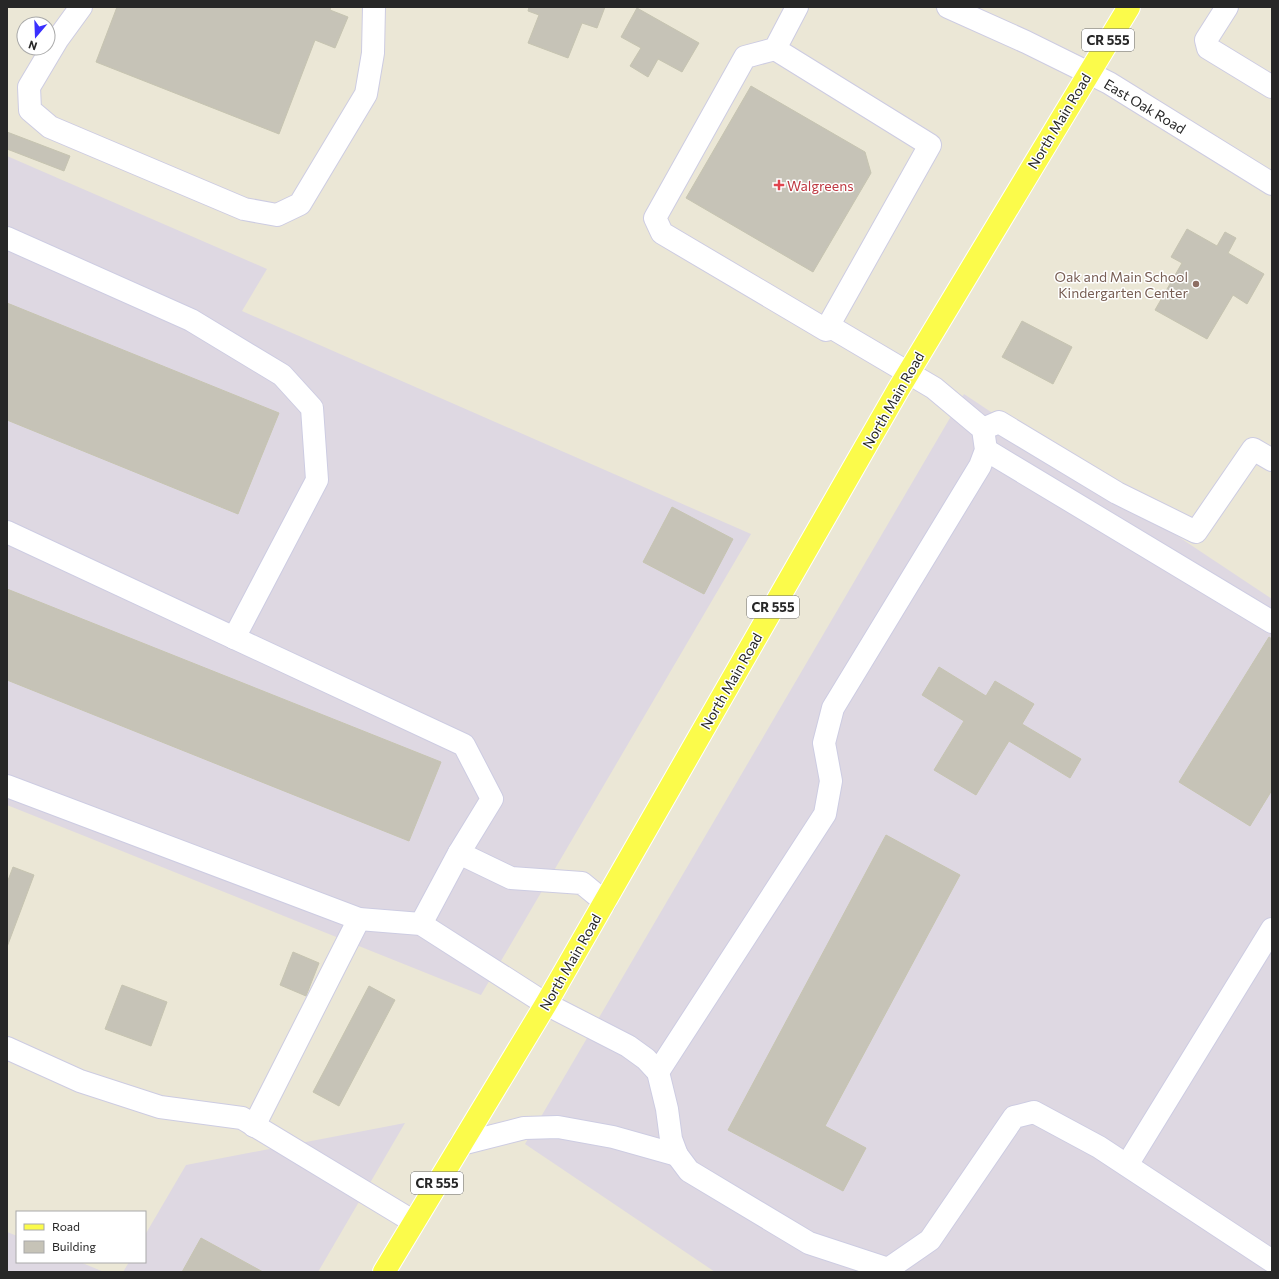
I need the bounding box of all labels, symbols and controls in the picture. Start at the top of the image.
north arrow [16,16,56,56]
road number: CR 555 [1082,29,1134,51]
text: N [27,38,39,53]
street label: North Main Road [1024,70,1094,172]
street label: East Oak Road [1101,75,1189,137]
place label: Walgreens [787,177,854,194]
marker: Walgreens [774,180,784,190]
place label: Oak and Main School Kindergarten Center [1055,268,1188,301]
marker: Oak and Main School Kindergarten Center [1191,279,1201,289]
street label: North Main Road [859,349,927,451]
road number: CR 555 [747,596,799,618]
street label: North Main Road [697,630,765,732]
street label: North Main Road [536,911,604,1013]
road number: CR 555 [411,1172,463,1194]
legend [16,1211,146,1263]
text: Road [52,1219,80,1233]
text: Building [52,1239,96,1253]

